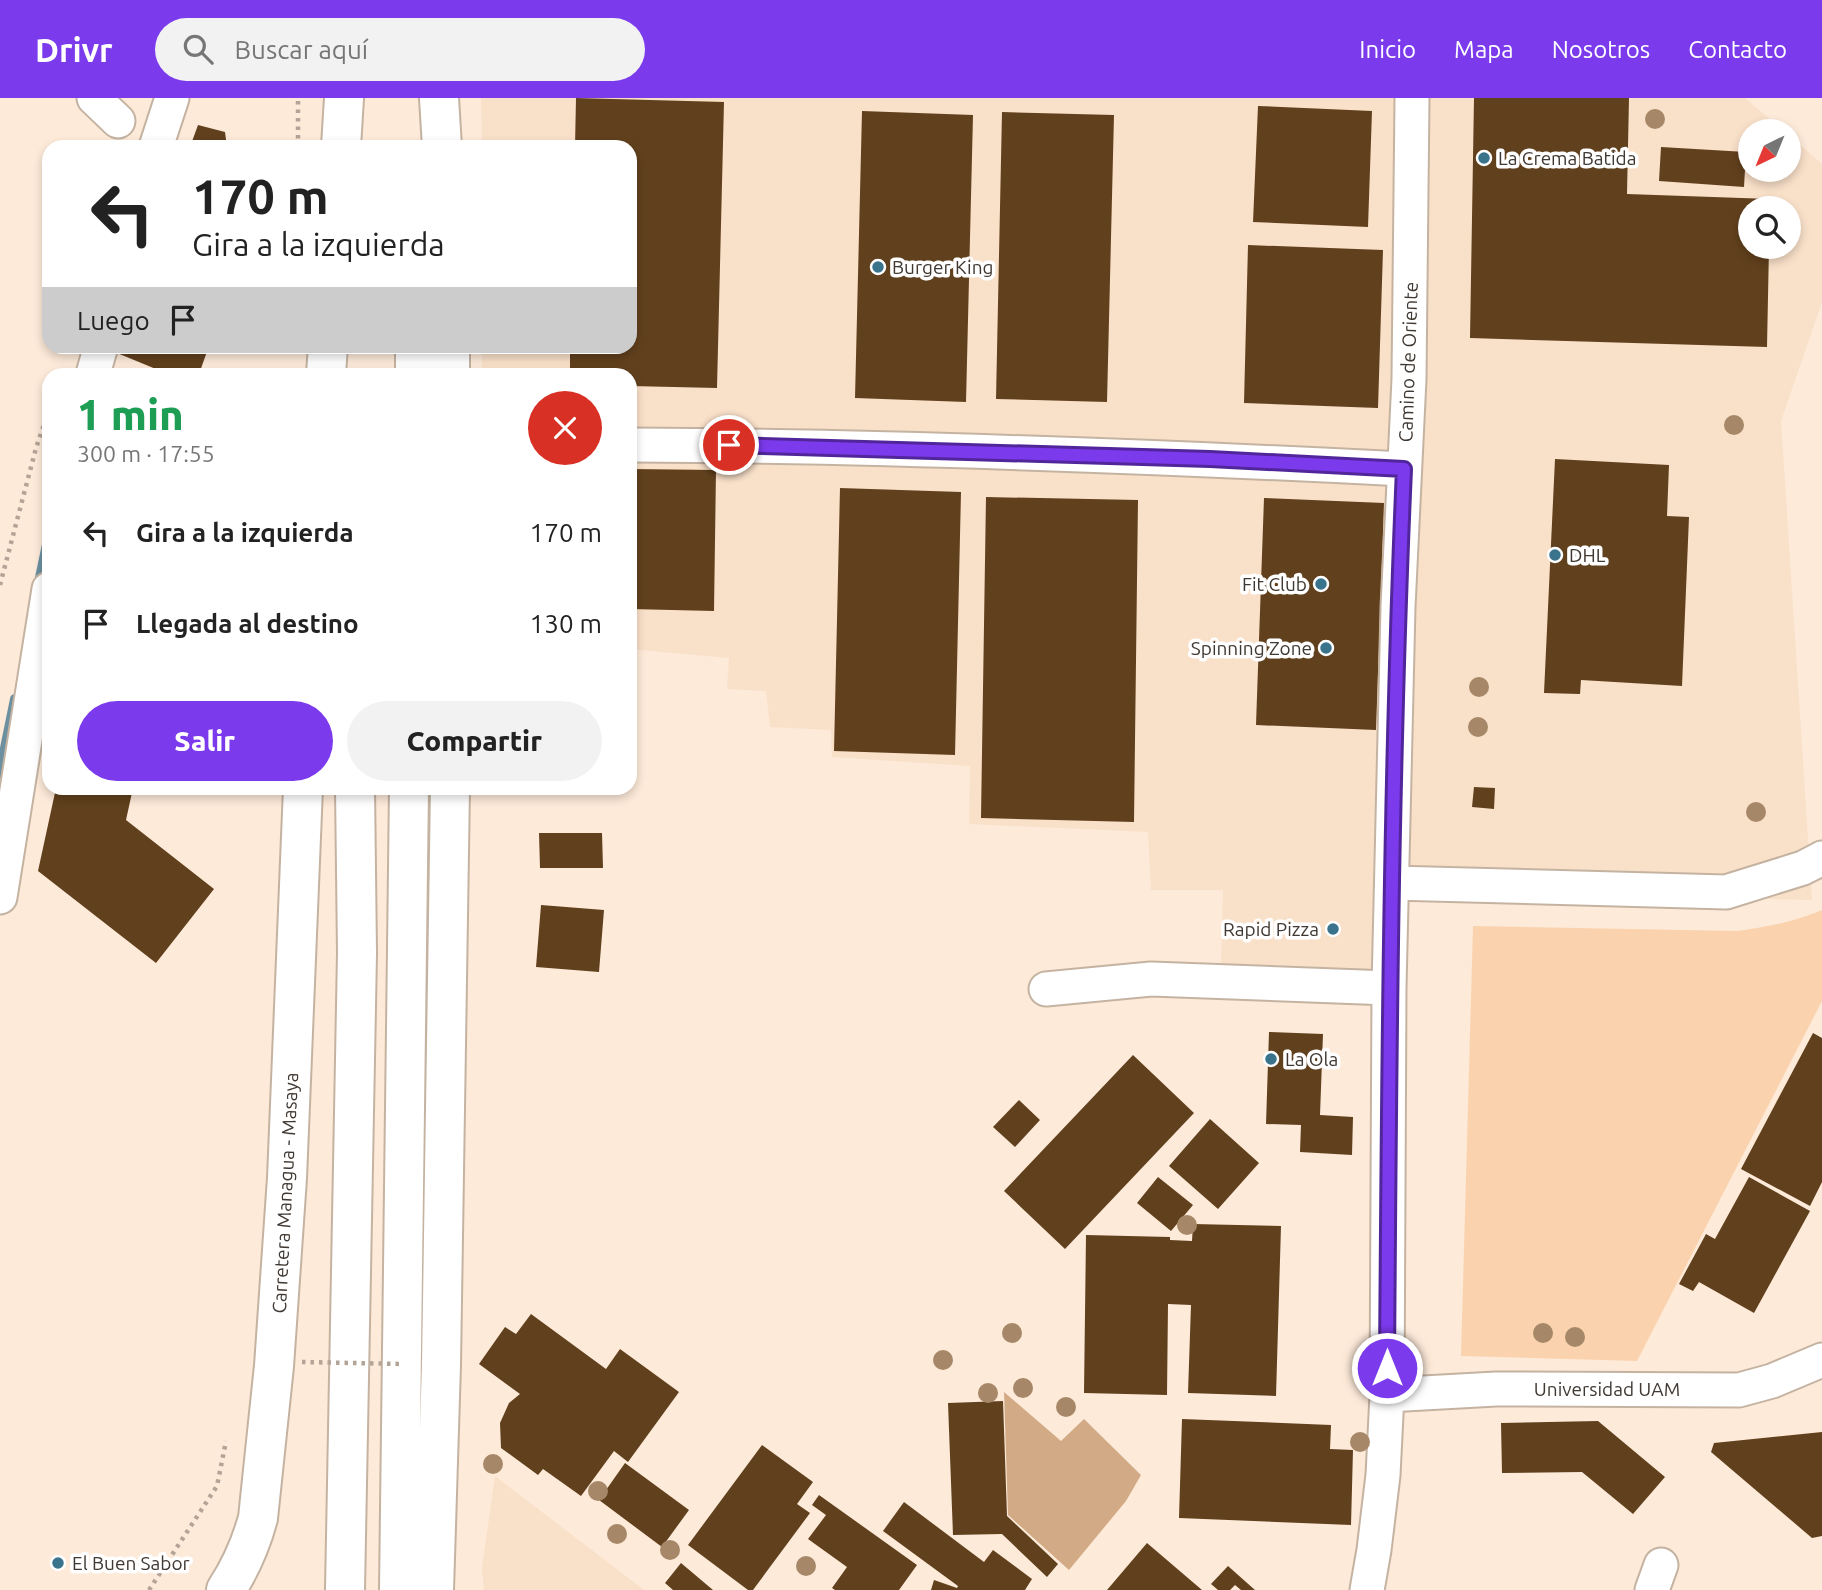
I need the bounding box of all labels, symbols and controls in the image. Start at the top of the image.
search box [155,18,645,81]
icon: search [179,30,217,68]
text: Drivr [35,31,113,68]
text: Buscar aquí [235,35,368,64]
text: Inicio [1359,36,1416,63]
text: Mapa [1454,36,1514,63]
text: Nosotros [1552,36,1650,63]
text: Contacto [1688,36,1787,63]
north arrow [1738,119,1801,182]
map controls [1738,119,1801,259]
place label: La Crema Batida [1498,147,1636,169]
marker: La Crema Batida [1476,150,1492,166]
icon: left [77,168,168,259]
text: 170 m [192,168,329,223]
button: search [1738,196,1801,259]
text: Gira a la izquierda [192,226,445,262]
place label: Burger King [892,256,993,278]
marker: Burger King [870,259,886,275]
street label: Camino de Oriente [1394,281,1422,443]
icon: arrive [164,301,202,339]
text: Luego [77,306,150,335]
text: 1 min [77,391,184,438]
button: close [528,391,602,465]
pin [699,415,759,475]
icon: arrive [710,426,748,464]
text: 300 m · 17:55 [77,441,215,466]
icon: left [77,514,115,552]
text: Gira a la izquierda [136,518,354,547]
text: 170 m [530,518,602,547]
place label: DHL [1569,544,1606,566]
marker: DHL [1547,547,1563,563]
place label: Fit Club [1242,573,1307,595]
marker: Fit Club [1313,576,1329,592]
icon: arrive [77,605,115,643]
text: Llegada al destino [136,609,359,638]
text: 130 m [530,609,602,638]
place label: Spinning Zone [1191,637,1312,659]
marker: Spinning Zone [1318,640,1334,656]
button: Salir [77,701,333,781]
button: Compartir [347,701,602,781]
place label: Rapid Pizza [1223,918,1319,940]
marker: Rapid Pizza [1325,921,1341,937]
place label: La Ola [1285,1048,1338,1070]
marker: La Ola [1263,1051,1279,1067]
street label: Carretera Managua - Masaya [268,1072,302,1314]
position arrow [1350,1331,1424,1405]
street label: Universidad UAM [1534,1378,1680,1400]
place label: El Buen Sabor [72,1552,190,1574]
marker: El Buen Sabor [50,1555,66,1571]

